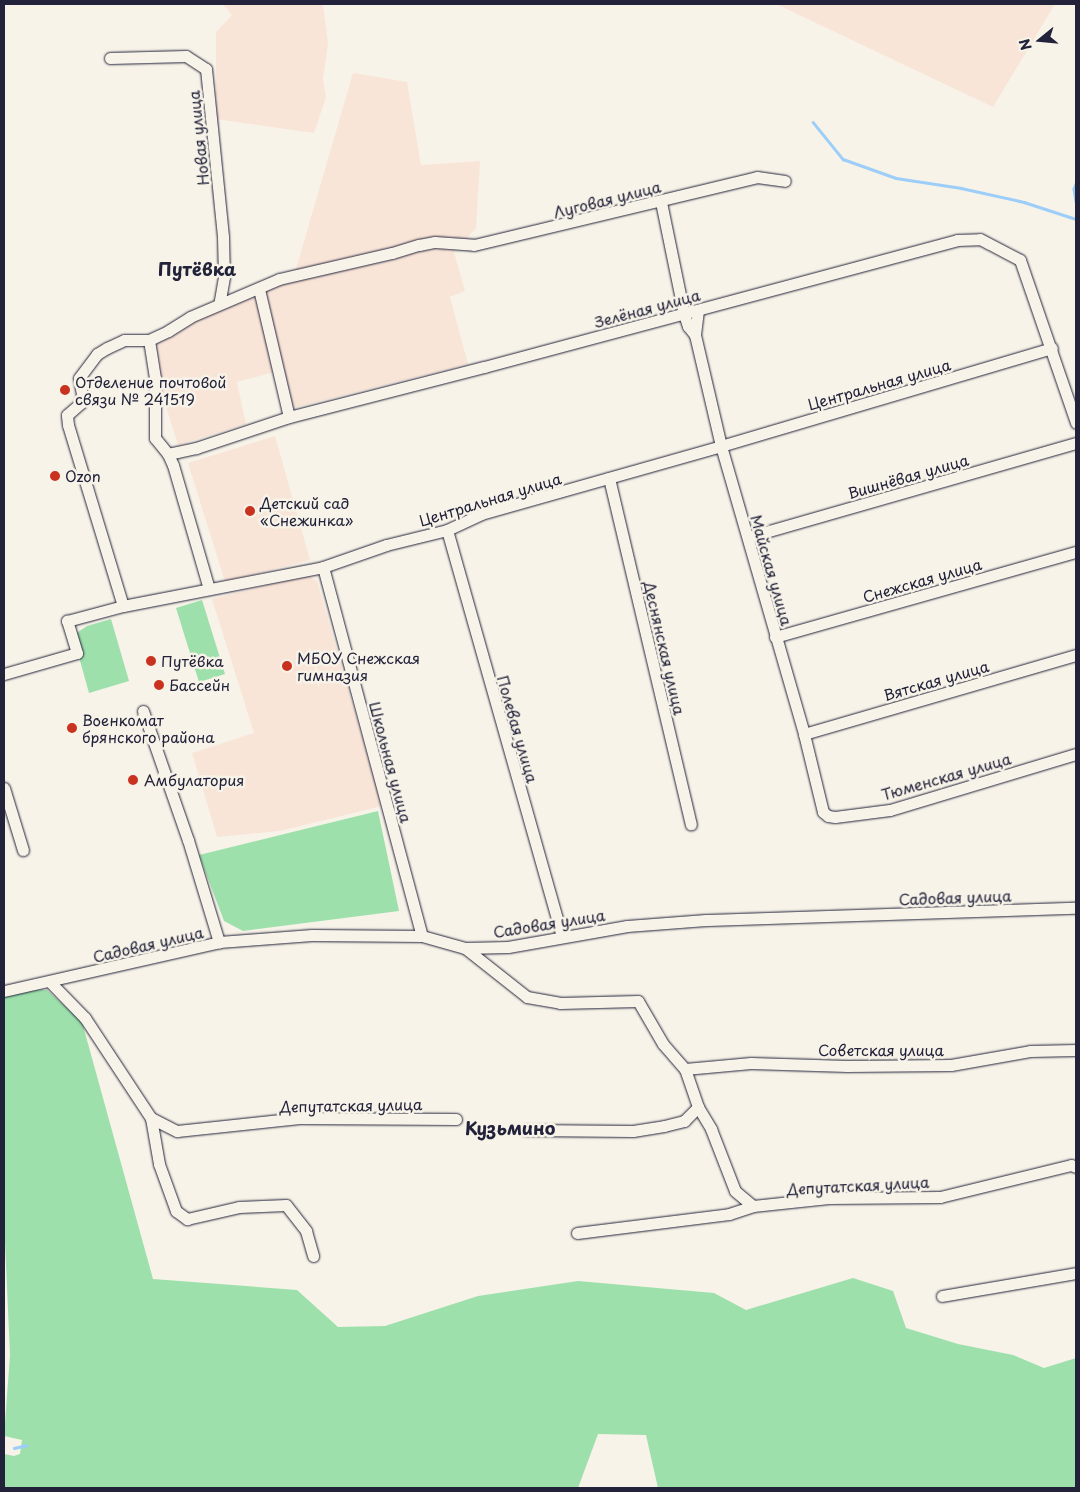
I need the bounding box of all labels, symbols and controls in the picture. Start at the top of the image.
north arrow [1015,15,1065,65]
text: N [1014,36,1037,53]
street label: Новая улица [184,89,212,187]
street label: Луговая улица [551,177,663,221]
district label: Путёвка [158,258,236,280]
street label: Зелёная улица [592,285,702,331]
street label: Центральная улица [805,355,953,413]
place label: Отделение почтовой связи № 241519 [75,372,226,407]
marker: Отделение почтовой связи № 241519 [59,384,71,396]
street label: Вишнёвая улица [845,450,971,502]
place label: Ozon [65,467,101,485]
street label: Центральная улица [417,469,563,529]
marker: Ozon [49,470,61,482]
place label: Детский сад «Снежинка» [260,493,353,528]
marker: Детский сад «Снежинка» [244,505,256,517]
street label: Майская улица [747,512,797,628]
street label: Снежская улица [860,554,984,606]
street label: Деснянская улица [641,579,689,717]
place label: МБОУ Снежская гимназия [297,648,422,683]
place label: Путёвка [161,652,223,670]
marker: Путёвка [145,655,157,667]
street label: Вятская улица [881,656,991,704]
marker: МБОУ Снежская гимназия [281,660,293,672]
street label: Полевая улица [494,673,542,785]
place label: Бассейн [169,676,230,694]
marker: Бассейн [153,679,165,691]
street label: Школьная улица [366,699,416,825]
place label: Военкомат брянского района [82,710,215,745]
marker: Военкомат брянского района [66,722,78,734]
street label: Тюменская улица [879,749,1013,803]
place label: Амбулатория [144,771,244,789]
marker: Амбулатория [126,773,140,787]
street label: Садовая улица [898,886,1012,908]
street label: Садовая улица [492,905,606,941]
street label: Садовая улица [91,922,205,966]
street label: Советская улица [818,1041,944,1059]
street label: Депутатская улица [279,1095,423,1115]
district label: Кузьмино [465,1117,555,1139]
street label: Депутатская улица [786,1172,930,1198]

